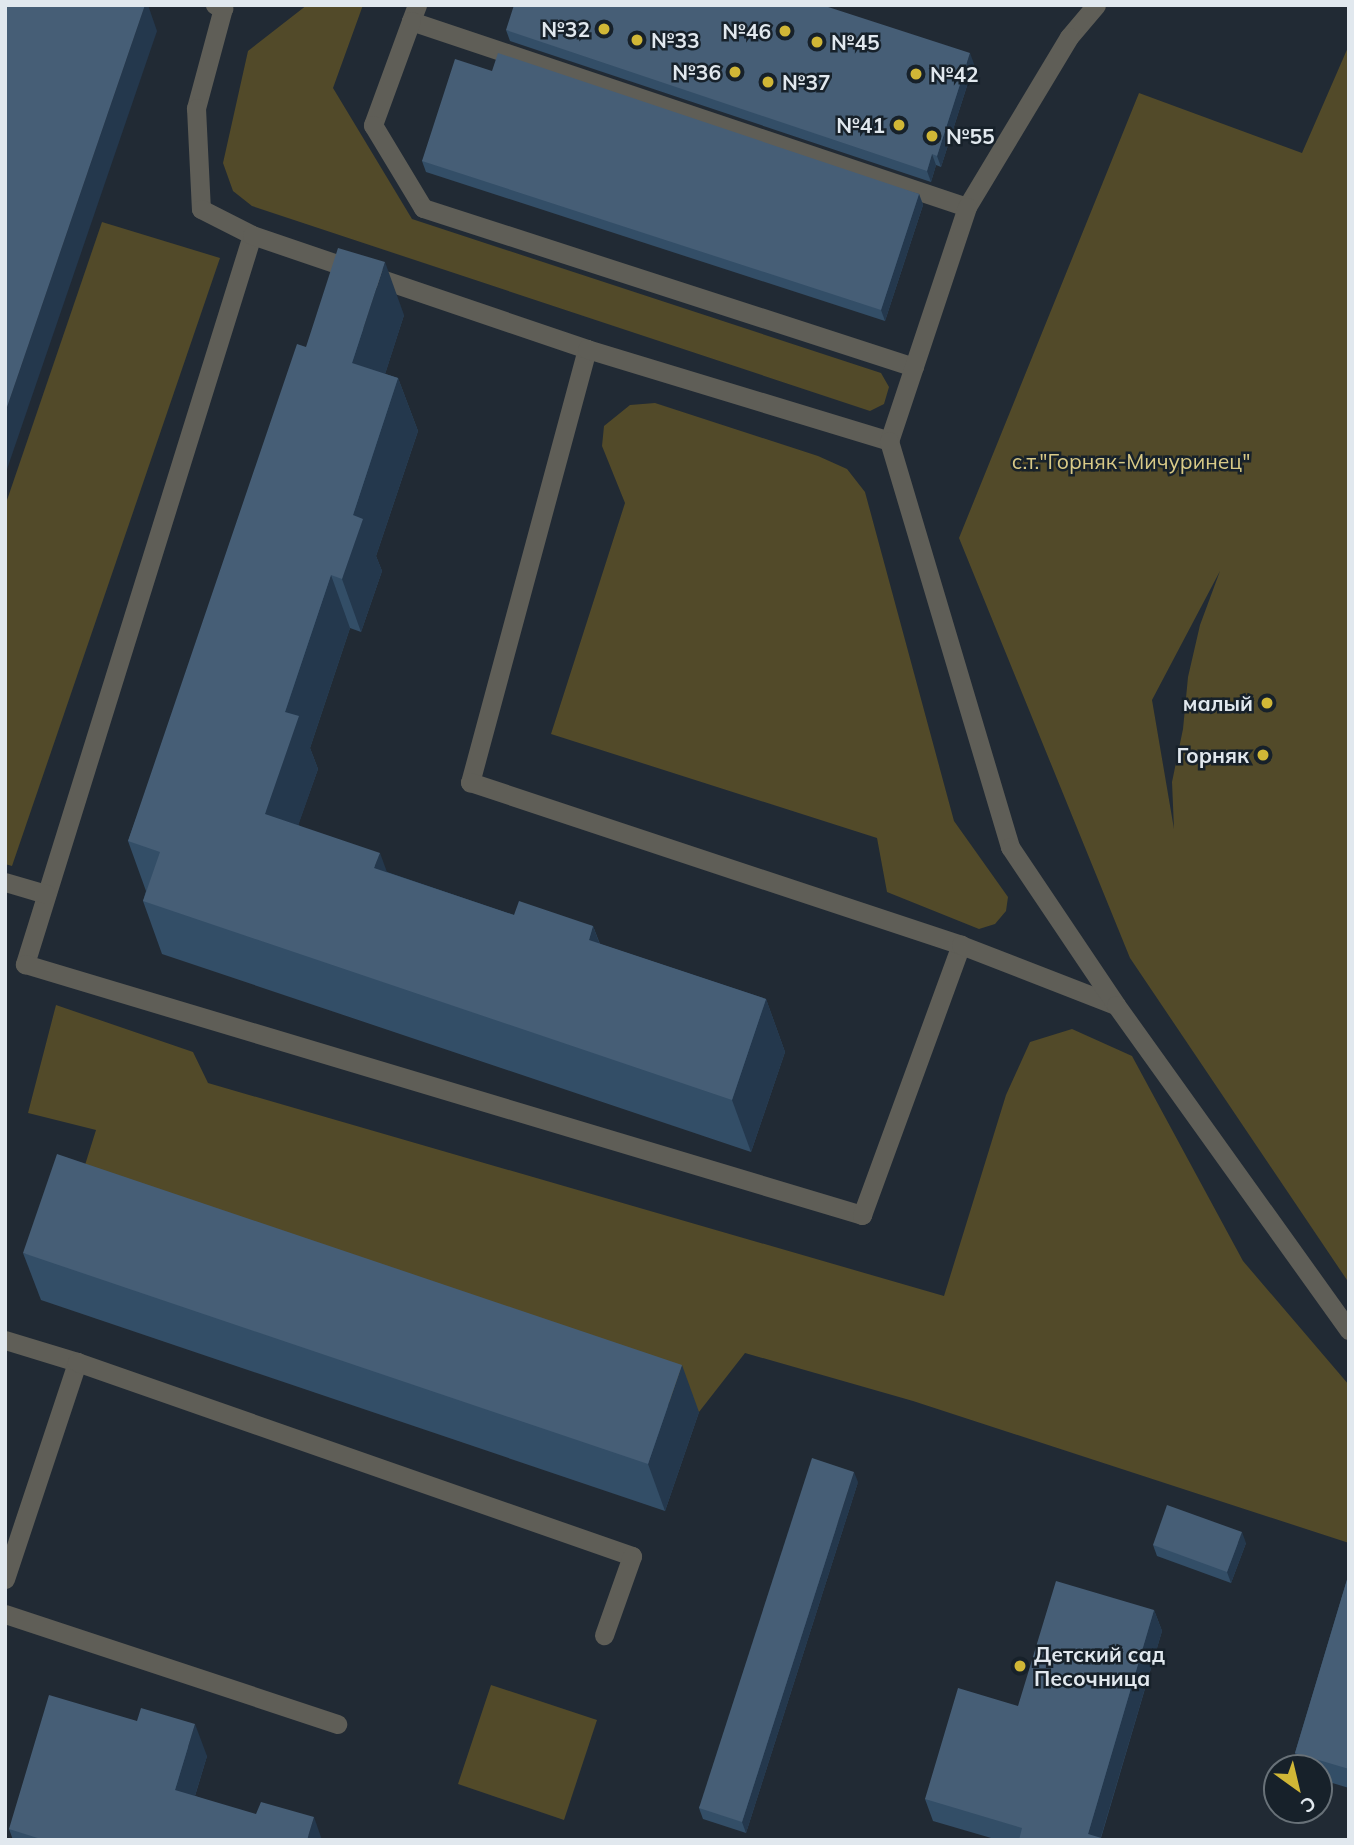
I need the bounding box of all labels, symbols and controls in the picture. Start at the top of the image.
place label: №32 [541,16,590,42]
place label: №46 [722,18,771,44]
marker: №32 [596,21,612,37]
marker: №46 [777,23,793,39]
place label: №33 [651,27,700,53]
place label: №45 [831,29,880,55]
marker: №33 [629,32,645,48]
marker: №45 [809,34,825,50]
place label: №36 [672,59,721,85]
place label: №42 [930,61,979,87]
marker: №36 [727,64,743,80]
marker: №42 [908,66,924,82]
place label: №37 [782,69,831,95]
marker: №37 [760,74,776,90]
place label: №41 [836,112,885,138]
marker: №41 [891,117,907,133]
place label: №55 [946,123,995,149]
marker: №55 [924,128,940,144]
park label: с.т."Горняк-Мичуринец" [1012,448,1250,474]
place label: малый [1183,690,1253,716]
marker: малый [1259,695,1275,711]
place label: Горняк [1177,742,1249,768]
marker: Горняк [1255,747,1271,763]
place label: Детский сад Песочница [1034,1641,1165,1691]
marker: Детский сад Песочница [1012,1658,1028,1674]
north arrow [1263,1754,1333,1824]
text: С [1297,1791,1321,1818]

